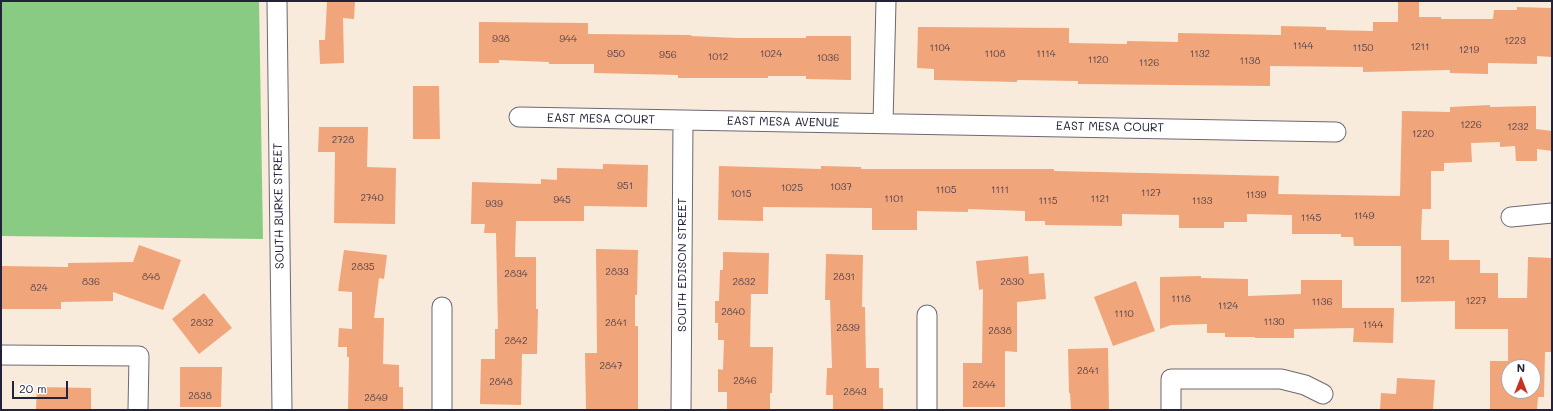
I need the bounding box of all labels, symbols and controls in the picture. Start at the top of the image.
house number: 938 [492,33,510,45]
house number: 944 [559,33,577,45]
house number: 1223 [1504,35,1526,47]
house number: 1144 [1293,40,1313,52]
house number: 1211 [1411,41,1429,53]
house number: 1104 [930,42,950,54]
house number: 1150 [1353,42,1373,54]
house number: 1219 [1459,44,1479,56]
house number: 950 [607,48,625,60]
house number: 1024 [760,48,782,60]
house number: 1108 [984,48,1006,60]
house number: 1114 [1036,48,1056,60]
house number: 1132 [1190,48,1210,60]
house number: 956 [659,49,677,61]
house number: 1012 [708,51,728,63]
house number: 1036 [817,52,839,64]
house number: 1120 [1088,54,1108,66]
house number: 1138 [1240,55,1260,67]
house number: 1126 [1139,57,1159,69]
street label: EAST MESA COURT [547,111,655,127]
street label: EAST MESA AVENUE [727,114,839,130]
street label: EAST MESA COURT [1056,119,1164,135]
house number: 1226 [1460,119,1482,131]
house number: 1232 [1507,121,1529,133]
house number: 1220 [1412,128,1434,140]
house number: 2728 [332,134,354,146]
street label: SOUTH BURKE STREET [271,143,287,269]
house number: 951 [617,180,633,192]
house number: 1037 [830,181,852,193]
house number: 1025 [781,182,803,194]
house number: 1105 [936,184,956,196]
house number: 1111 [991,184,1009,196]
house number: 1127 [1141,187,1161,199]
house number: 1015 [731,188,751,200]
house number: 1139 [1246,189,1266,201]
house number: 2740 [360,192,384,204]
house number: 1101 [884,193,904,205]
house number: 1121 [1091,193,1109,205]
house number: 945 [553,194,571,206]
house number: 1115 [1038,195,1058,207]
house number: 1133 [1192,195,1212,207]
house number: 939 [485,198,503,210]
street label: SOUTH EDISON STREET [675,198,689,332]
house number: 1149 [1354,210,1374,222]
house number: 1145 [1301,212,1321,224]
house number: 2835 [351,261,375,273]
house number: 2833 [605,266,629,278]
house number: 2834 [504,268,528,280]
house number: 848 [142,271,160,283]
house number: 2831 [833,271,855,283]
house number: 1221 [1415,274,1435,286]
house number: 836 [82,276,100,288]
house number: 2832 [732,276,756,288]
house number: 2830 [1000,276,1024,288]
house number: 824 [30,282,48,294]
house number: 1118 [1171,293,1191,305]
house number: 1227 [1465,295,1487,307]
house number: 1136 [1312,296,1332,308]
house number: 1124 [1218,300,1238,312]
house number: 2840 [721,306,745,318]
house number: 1110 [1114,308,1134,320]
house number: 1130 [1264,316,1284,328]
house number: 2832 [190,317,214,329]
house number: 2841 [605,317,627,329]
house number: 1144 [1363,319,1383,331]
house number: 2839 [836,322,860,334]
house number: 2838 [988,325,1012,337]
house number: 2842 [504,335,528,347]
north arrow [1501,359,1541,399]
house number: 2847 [599,360,623,372]
text: N [1517,360,1525,375]
house number: 2841 [1077,365,1099,377]
scale bar [14,373,70,399]
house number: 2846 [733,375,757,387]
house number: 2848 [489,376,513,388]
house number: 2844 [972,379,996,391]
text: 20 m [19,380,47,396]
house number: 2843 [843,386,867,398]
house number: 2838 [188,390,212,402]
house number: 2849 [364,392,388,404]

